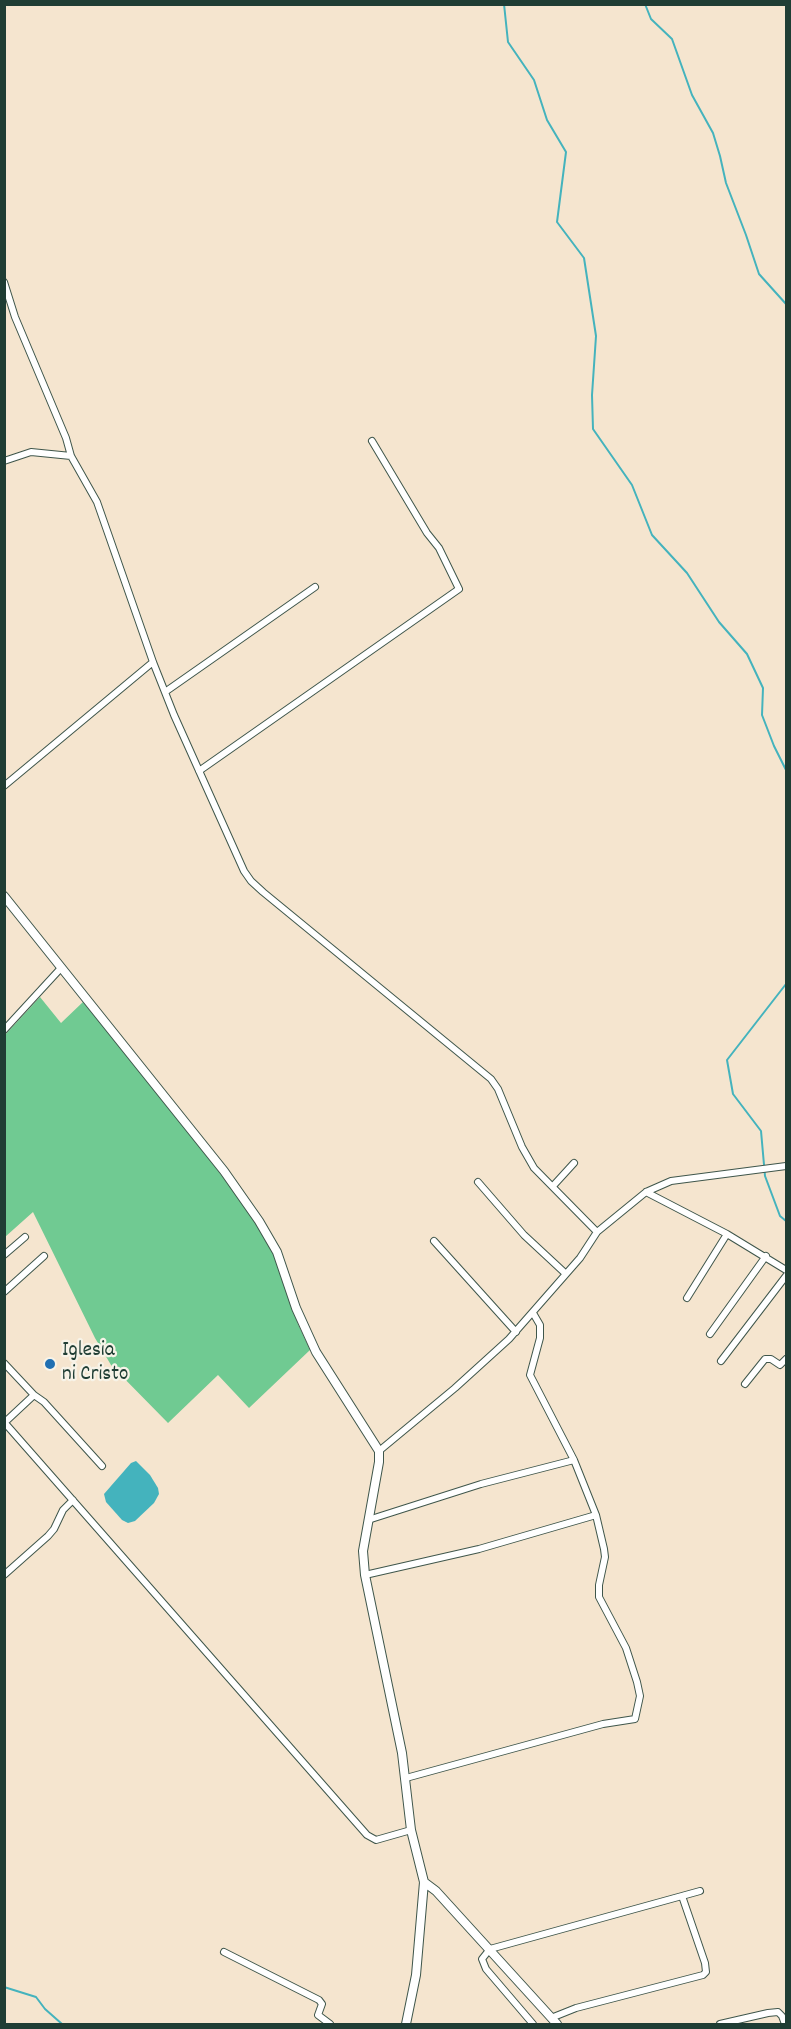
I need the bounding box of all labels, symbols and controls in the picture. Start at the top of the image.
place label: Iglesia ni Cristo [62,1339,128,1389]
marker: Iglesia ni Cristo [43,1357,57,1371]

